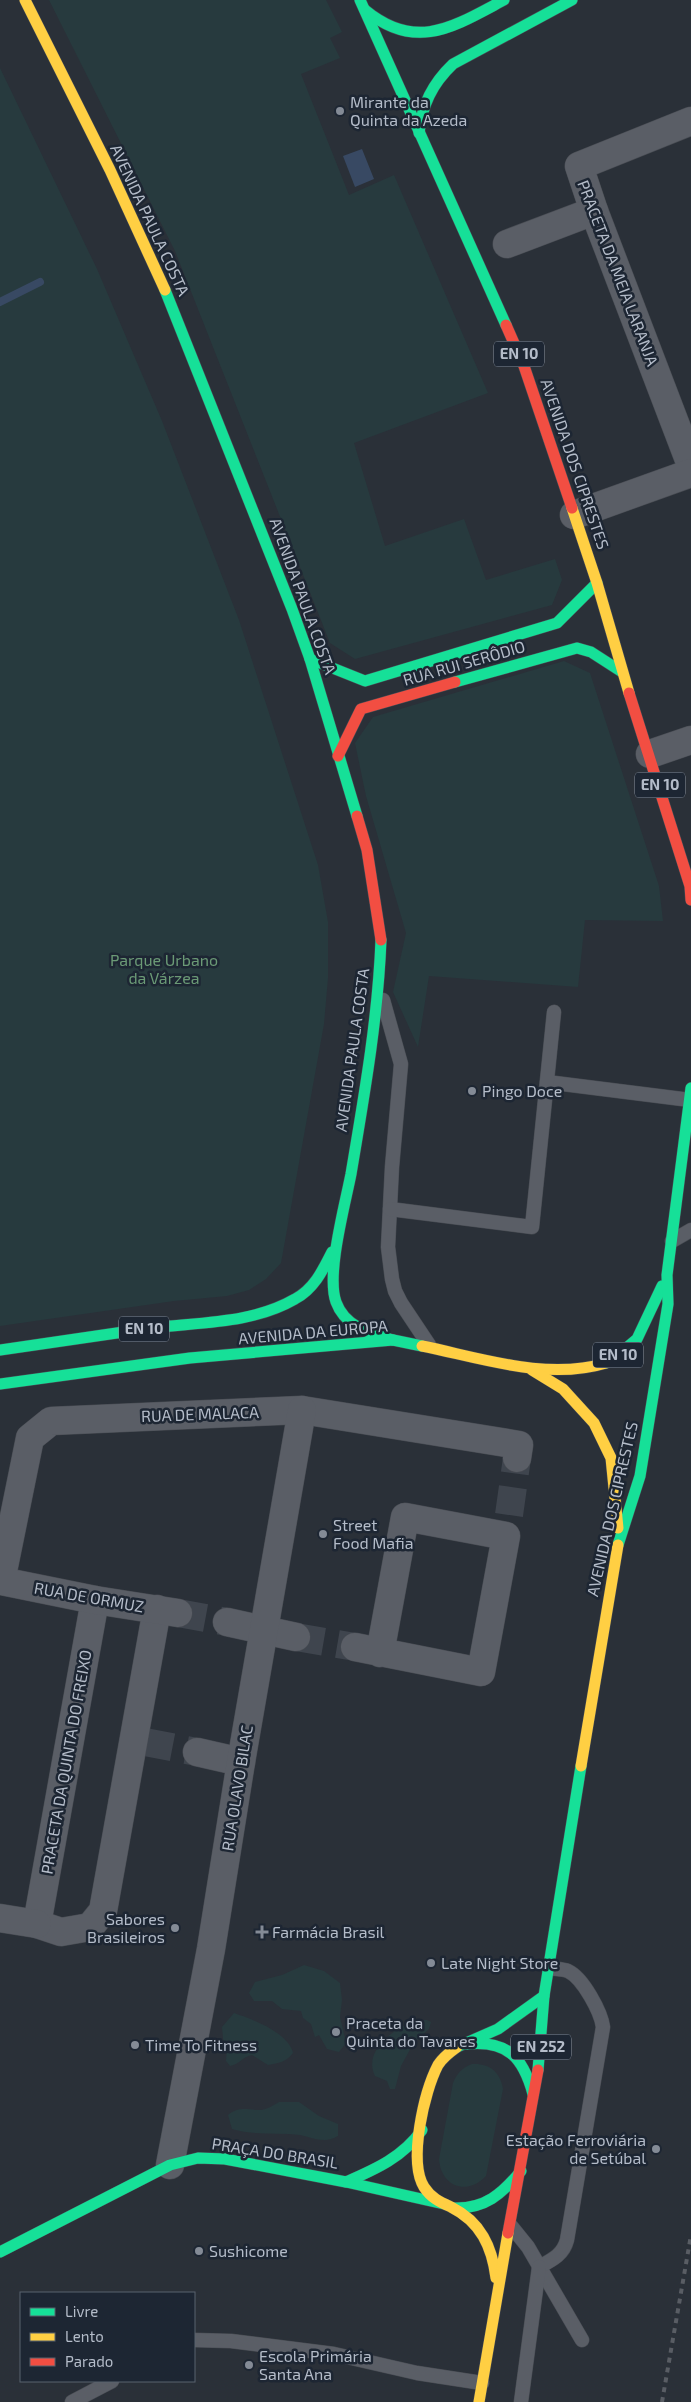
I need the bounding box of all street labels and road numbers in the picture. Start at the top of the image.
street label: AVENIDA PAULA COSTA [107,141,194,299]
street label: PRACETA DA MEIA LARANJA [574,177,663,368]
road number: EN 10 [494,342,544,366]
street label: AVENIDA DOS CIPRESTES [537,376,614,552]
street label: AVENIDA PAULA COSTA [266,515,341,677]
street label: RUA RUI SERÔDIO [401,636,527,689]
road number: EN 10 [635,772,685,798]
street label: AVENIDA PAULA COSTA [331,967,372,1133]
street label: AVENIDA DA EUROPA [237,1315,389,1348]
road number: EN 10 [119,1316,169,1342]
road number: EN 10 [593,1342,643,1368]
street label: RUA DE MALACA [141,1402,259,1425]
street label: AVENIDA DOS CIPRESTES [582,1420,641,1598]
street label: RUA DE ORMUZ [33,1578,145,1616]
street label: PRACETA DA QUINTA DO FREIXO [36,1648,96,1876]
street label: RUA OLAVO BILAC [217,1724,256,1852]
road number: EN 252 [511,2034,571,2060]
street label: PRAÇA DO BRASIL [210,2133,340,2173]

